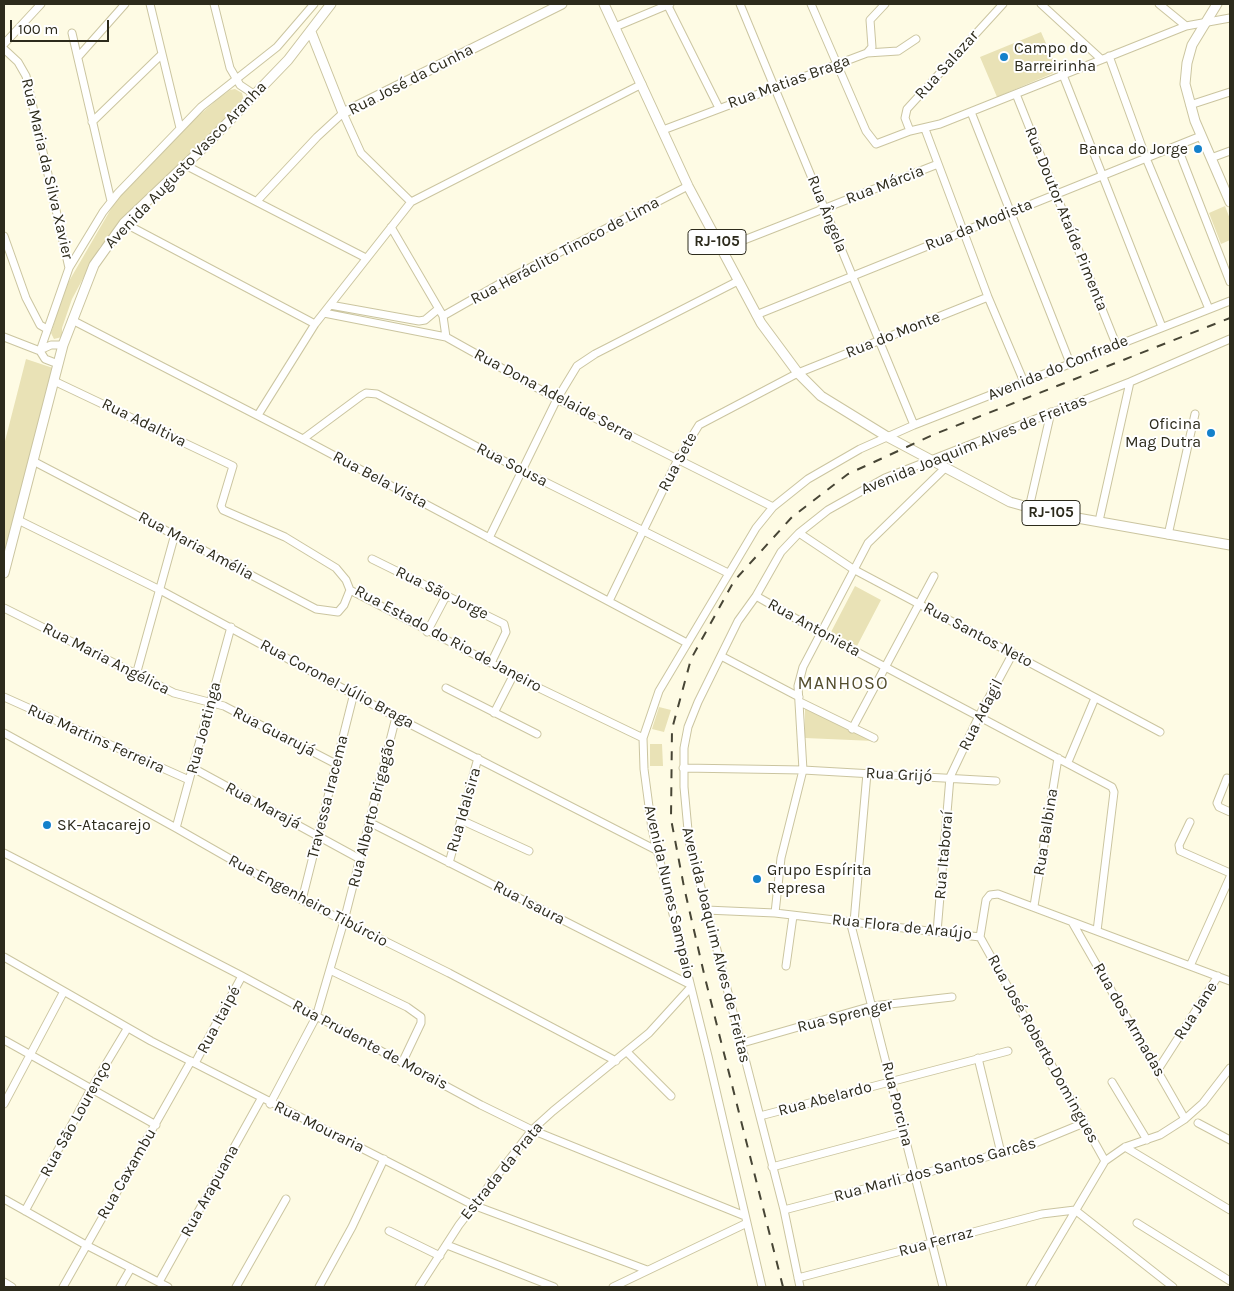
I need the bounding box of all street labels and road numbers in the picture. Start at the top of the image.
street label: Rua Salazar [911,27,983,103]
street label: Rua José da Cunha [345,40,477,120]
street label: Rua Matias Braga [725,51,853,113]
street label: Rua Maria da Silva Xavier [17,77,77,261]
street label: Avenida Augusto Vasco Aranha [101,78,271,252]
street label: Rua Doutor Ataíde Pimenta [1020,124,1112,314]
street label: Rua Márcia [843,161,927,209]
street label: Rua Ângela [803,173,851,255]
street label: Rua Heráclito Tinoco de Lima [467,193,663,309]
street label: Rua da Modista [923,195,1035,255]
road number: RJ-105 [688,230,746,254]
street label: Rua do Monte [843,307,943,363]
street label: Avenida do Confrade [985,331,1131,405]
street label: Rua Dona Adelaide Serra [471,345,637,445]
street label: Avenida Joaquim Alves de Freitas [858,391,1090,499]
street label: Rua Adaltiva [99,394,189,452]
street label: Rua Sete [654,429,702,495]
street label: Rua Sousa [473,439,551,491]
street label: Rua Bela Vista [329,447,431,513]
road number: RJ-105 [1022,500,1080,526]
street label: Rua Maria Amélia [135,507,257,585]
street label: Rua São Jorge [392,562,492,624]
street label: Rua Estado do Rio de Janeiro [351,581,545,697]
street label: Rua Antonieta [764,595,864,661]
street label: Rua Santos Neto [920,598,1036,672]
street label: Rua Maria Angélica [39,619,173,699]
street label: Rua Coronel Júlio Braga [257,635,417,733]
street label: Rua Adagil [955,676,1007,754]
street label: Rua Joatinga [183,680,225,776]
street label: Rua Martins Ferreira [24,700,168,778]
street label: Rua Guarujá [229,703,319,761]
street label: Travessa Iracema [303,733,353,861]
street label: Rua Alberto Brigagão [344,737,400,889]
street label: Rua Grijó [865,764,933,786]
street label: Rua Idalsira [443,765,485,855]
street label: Rua Marajá [222,778,304,834]
street label: Rua Balbina [1030,787,1062,877]
street label: Avenida Nunes Sampaio [640,803,698,981]
street label: Rua Itaboraí [931,810,957,900]
street label: Avenida Joaquim Alves de Freitas [677,825,755,1065]
street label: Rua Engenheiro Tibúrcio [225,851,391,951]
street label: Rua Isaura [490,877,568,929]
street label: Rua Flora de Araújo [831,910,973,944]
street label: Rua José Roberto Domingues [983,951,1103,1147]
street label: Rua dos Armadas [1089,960,1169,1080]
street label: Rua Jane [1170,978,1222,1044]
street label: Rua Itaipé [193,983,245,1057]
street label: Rua Sprenger [795,995,895,1037]
street label: Rua Prudente de Morais [289,996,451,1094]
street label: Rua São Lourenço [36,1058,116,1180]
street label: Rua Porcina [877,1059,917,1149]
street label: Rua Abelardo [776,1077,874,1121]
street label: Rua Mouraria [271,1097,367,1157]
street label: Estrada da Prata [457,1118,547,1224]
street label: Rua Caxambu [93,1125,161,1223]
street label: Rua Marli dos Santos Garcês [832,1134,1038,1206]
street label: Rua Arapuana [177,1142,243,1240]
street label: Rua Ferraz [897,1223,975,1261]

